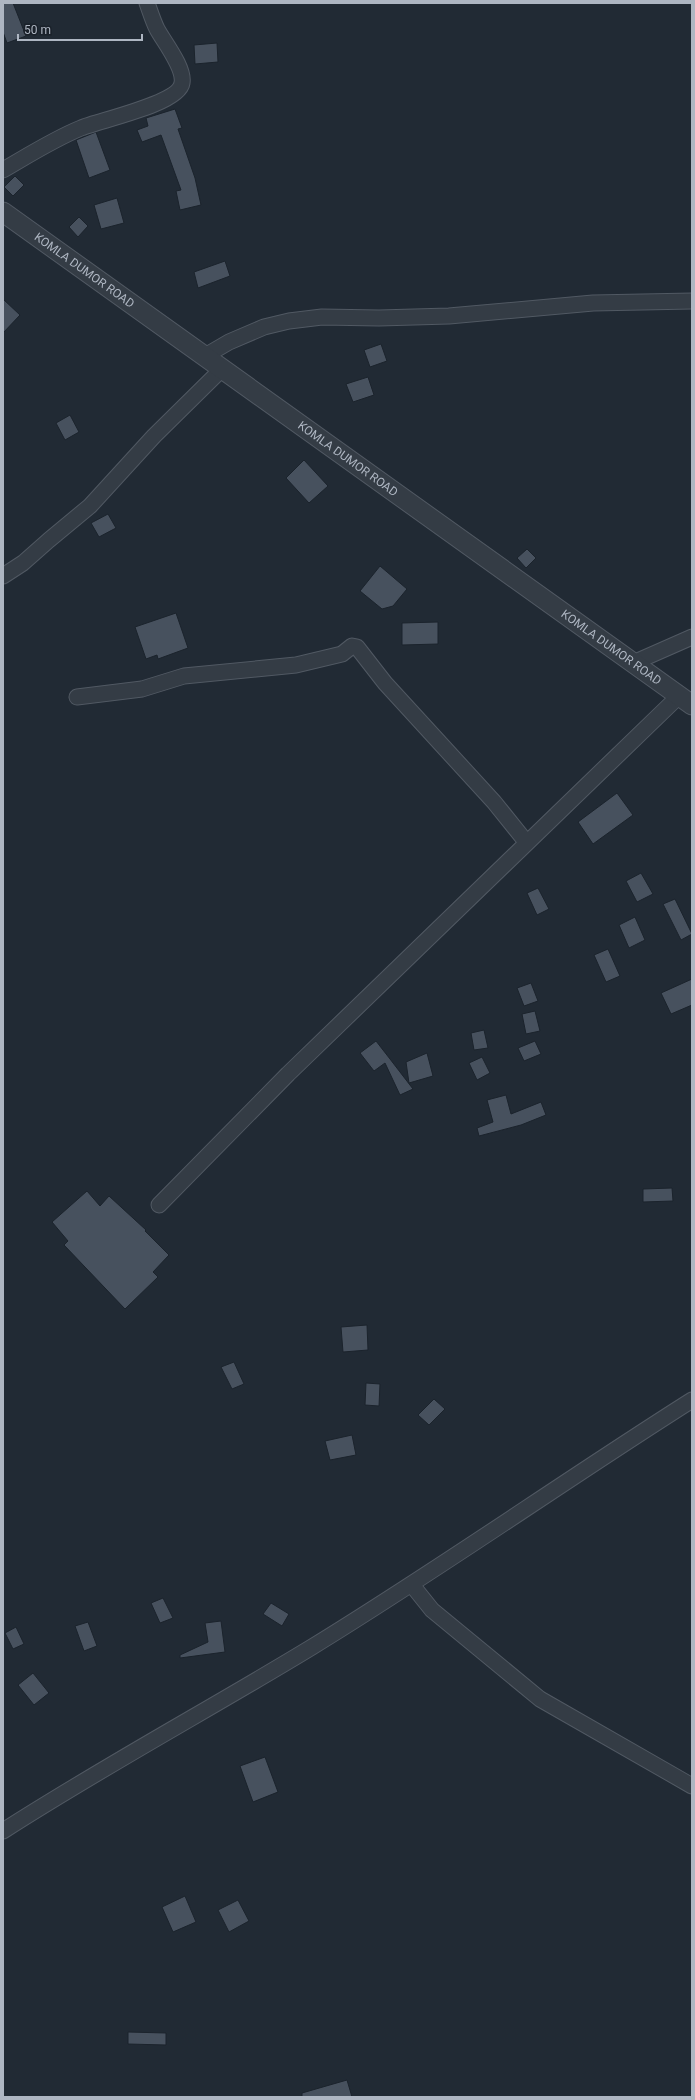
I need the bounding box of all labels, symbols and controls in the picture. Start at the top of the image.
scale bar [18,16,142,42]
text: 50 m [24,23,51,37]
street label: KOMLA DUMOR ROAD [32,230,137,311]
street label: KOMLA DUMOR ROAD [295,418,401,499]
street label: KOMLA DUMOR ROAD [559,607,664,688]

